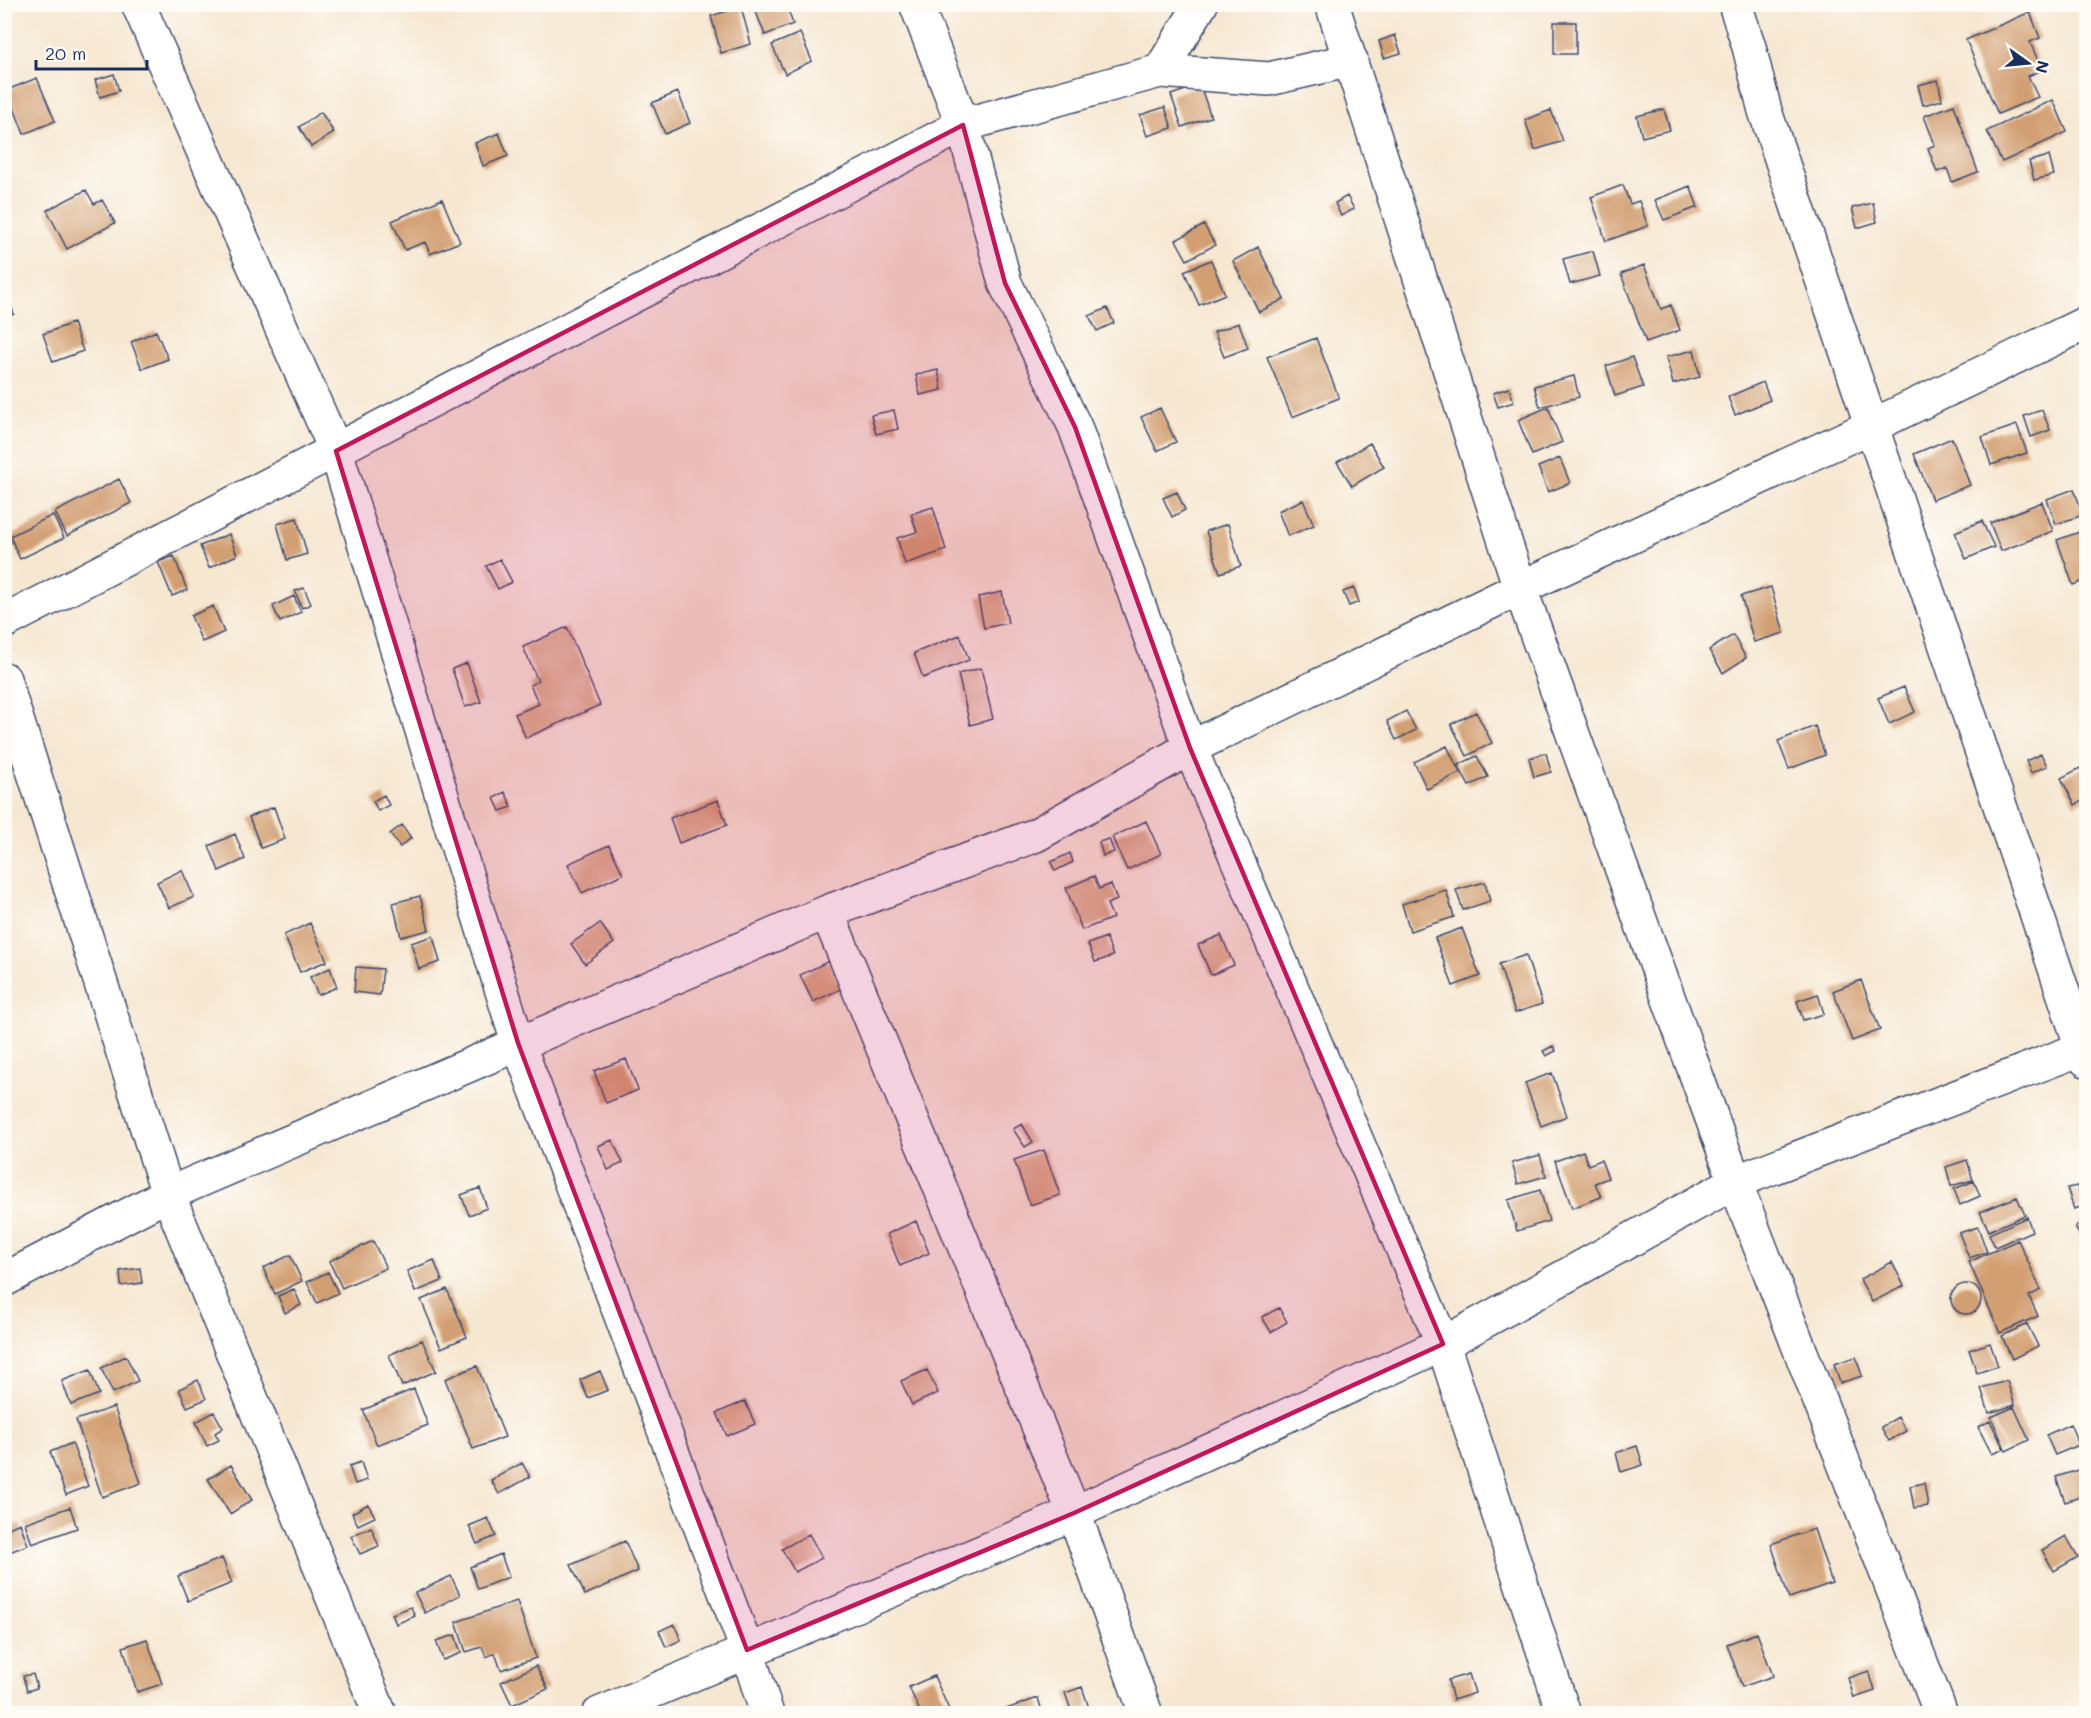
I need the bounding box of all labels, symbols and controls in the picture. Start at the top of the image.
scale bar [36,33,147,71]
north arrow [1998,33,2058,93]
text: 20 m [45,41,86,65]
text: N [2031,58,2055,76]

